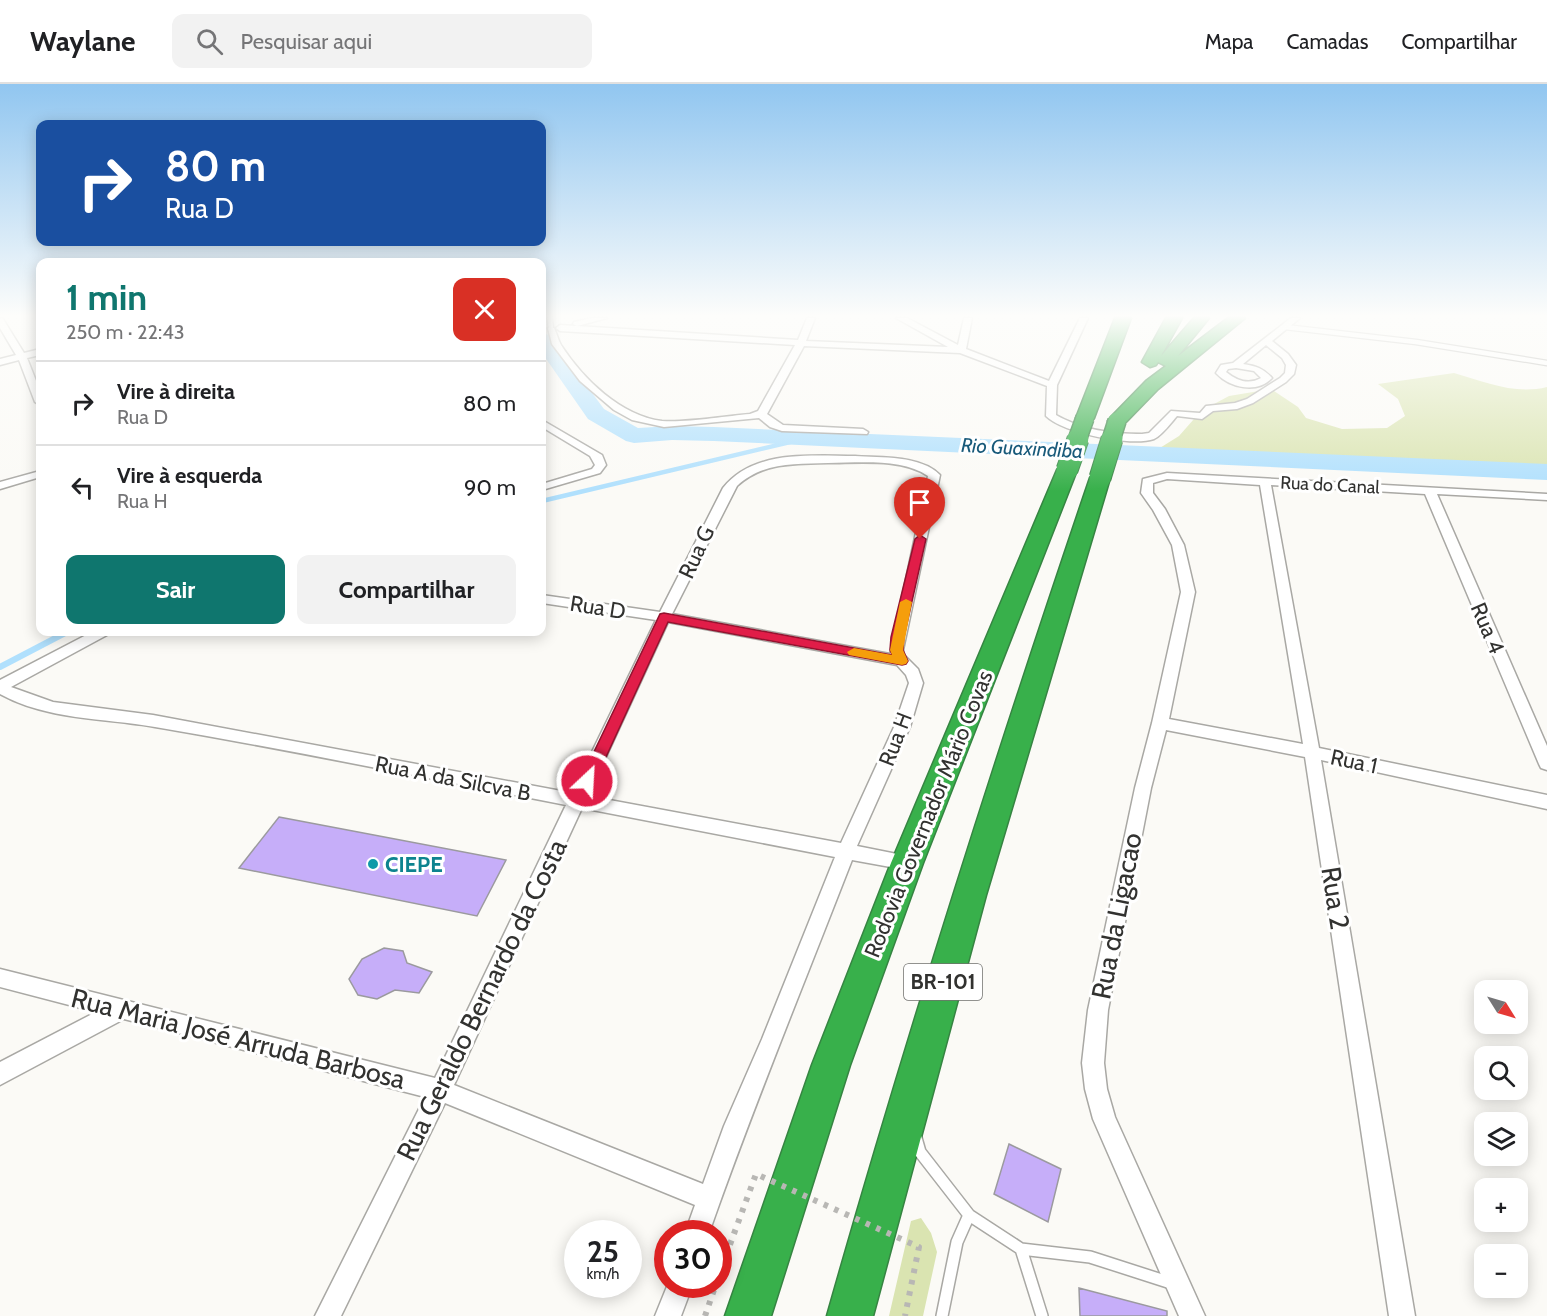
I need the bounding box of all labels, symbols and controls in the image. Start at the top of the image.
search box [172,14,592,68]
text: Waylane [30,24,136,58]
icon: search [193,25,226,58]
text: Pesquisar aqui [241,28,372,55]
text: Mapa [1205,29,1253,54]
text: Camadas [1286,29,1368,54]
text: Compartilhar [1401,29,1517,54]
text: 80 m [165,140,266,192]
icon: right [66,144,144,222]
text: Rua D [165,192,234,225]
text: 1 min [66,275,147,319]
button: close [453,278,516,341]
text: 250 m · 22:43 [66,320,185,344]
text: Vire à direita [117,378,235,405]
icon: right [66,387,99,420]
text: 80 m [463,390,516,417]
text: Rua D [117,405,168,429]
water label: Rio Guaxindiba [960,433,1084,463]
text: Vire à esquerda [117,462,262,489]
icon: left [66,471,99,504]
street label: Rua do Canal [1280,471,1381,499]
text: 90 m [464,474,516,501]
pin [894,477,945,539]
icon: arrive [903,486,936,519]
text: Rua H [117,489,168,513]
street label: Rua G [673,522,720,583]
button: Sair [66,555,285,624]
button: Compartilhar [297,555,516,624]
street label: Rua D [568,590,628,625]
street label: Rua 4 [1465,599,1510,658]
street label: Rodovia Governador Mário Covas [858,667,998,962]
street label: Rua H [873,708,918,770]
street label: Rua 1 [1328,743,1380,780]
position arrow [555,749,619,813]
street label: Rua A da Silcva B [373,750,533,807]
street label: Rua da Ligacao [1084,830,1149,1002]
street label: Rua Geraldo Bernardo da Costa [389,834,574,1166]
place label: CIEPE [385,851,443,878]
marker: CIEPE [366,857,380,871]
street label: Rua 2 [1314,864,1357,932]
road number: BR-101 [904,964,982,1000]
north arrow [1474,980,1528,1034]
map controls [1474,980,1528,1298]
street label: Rua Maria José Arruda Barbosa [68,981,409,1096]
button: search [1474,1046,1528,1100]
button: layers [1474,1112,1528,1166]
button: + [1474,1178,1528,1232]
speed limit sign: 30 [654,1220,732,1298]
text: 25 [587,1233,619,1270]
button: − [1474,1244,1528,1298]
text: km/h [587,1265,619,1283]

